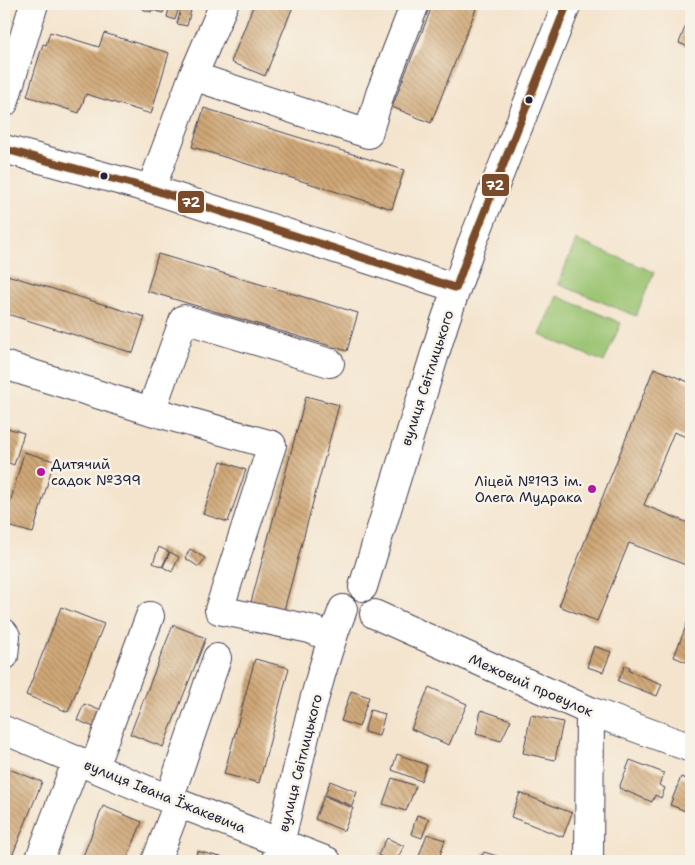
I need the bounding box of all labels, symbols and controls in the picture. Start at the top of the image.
unlabelled marker [524,95,534,105]
unlabelled marker [99,171,109,181]
line badge: 72 [481,173,510,197]
text: 72 [486,176,505,194]
line badge: 72 [177,190,205,214]
text: 72 [182,193,201,211]
street label: вулиця Світлицького [397,308,457,448]
place label: Дитячий садок №399 [51,455,141,489]
marker: Дитячий садок №399 [35,466,47,478]
place label: Ліцей №193 ім. Олега Мудрака [475,472,582,506]
marker: Ліцей №193 ім. Олега Мудрака [586,483,598,495]
street label: Межовий провулок [466,649,596,721]
street label: вулиця Світлицького [274,692,326,834]
street label: вулиця Івана Їжакевича [82,755,249,837]

